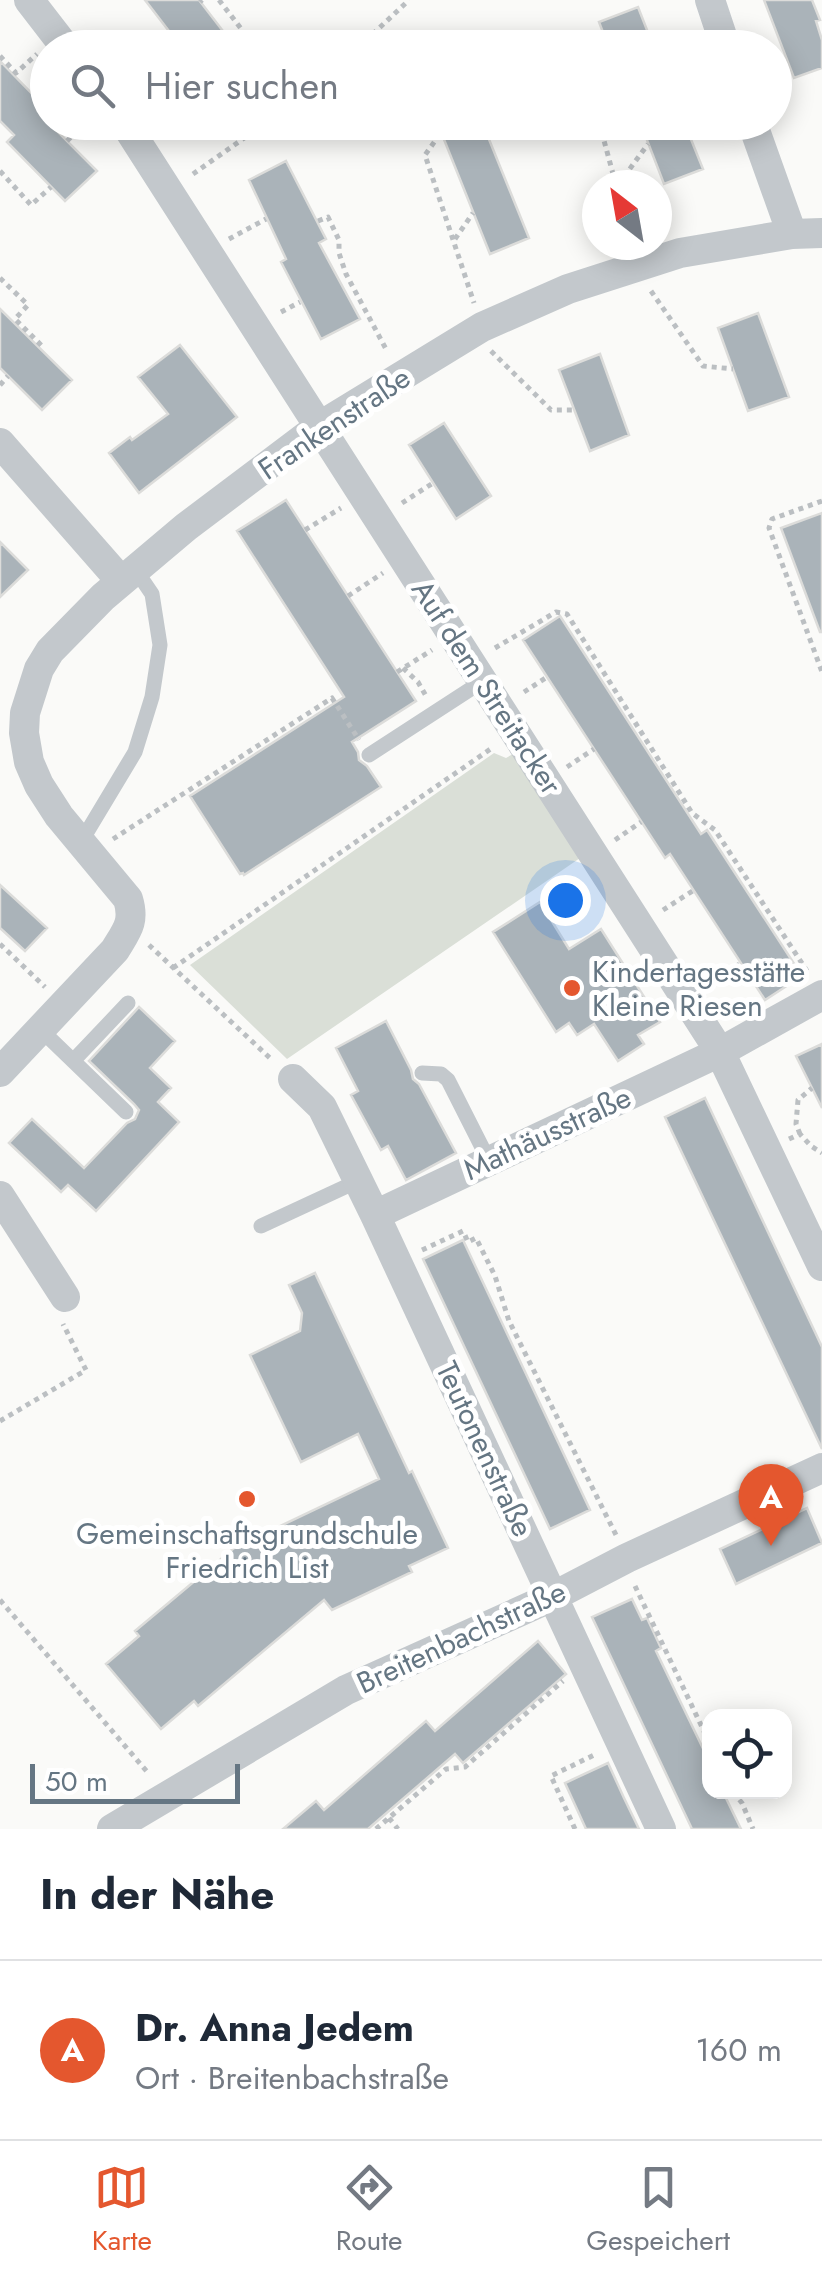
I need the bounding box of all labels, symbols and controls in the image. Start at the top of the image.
search box [30,30,792,140]
icon: search [65,58,120,113]
text: Hier suchen [145,58,339,113]
north arrow [582,170,672,260]
street label: Frankenstraße [249,356,419,490]
street label: Auf dem Streitacker [401,571,573,804]
your location [540,875,591,926]
place label: Kindertagesstätte Kleine Riesen [592,950,805,1027]
marker: Kindertagesstätte Kleine Riesen [561,977,583,999]
street label: Mathäusstraße [456,1075,638,1191]
street label: Teutonenstraße [426,1354,544,1544]
pin: A [738,1464,804,1546]
marker: Gemeinschaftsgrundschule Friedrich List [236,1488,258,1510]
place label: Gemeinschaftsgrundschule Friedrich List [76,1512,418,1589]
street label: Breitenbachstraße [349,1570,573,1704]
map controls [702,1709,792,1799]
button: locate [702,1709,792,1799]
scale bar [30,1759,240,1804]
text: 50 m [45,1761,108,1802]
text: In der Nähe [40,1864,274,1925]
text: Dr. Anna Jedem [135,2000,414,2055]
text: A [61,2027,84,2073]
text: 160 m [695,2027,782,2073]
text: Ort · Breitenbachstraße [135,2055,449,2101]
tab: Karte [92,2160,152,2261]
tab: Route [336,2160,402,2261]
tab: Gespeichert [586,2160,730,2261]

